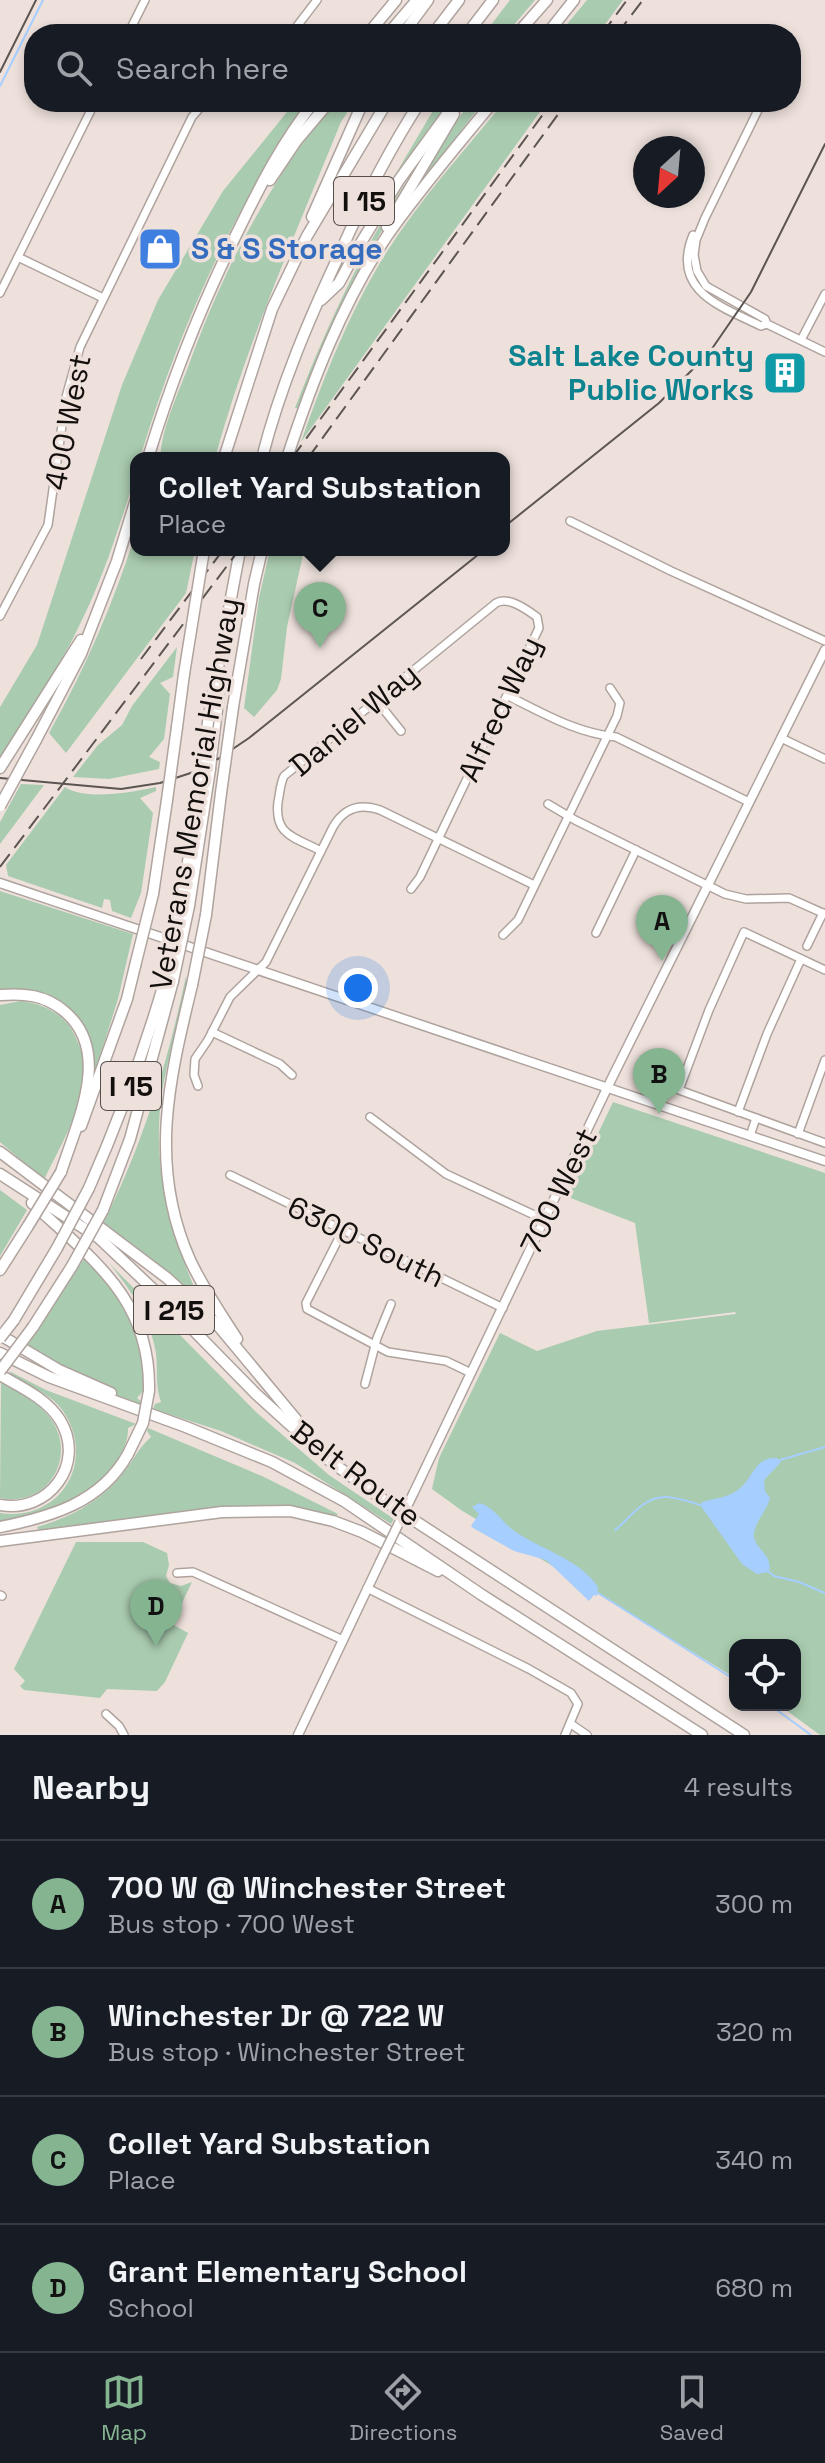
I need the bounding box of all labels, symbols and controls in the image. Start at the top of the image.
search box [24,24,801,112]
icon: search [52,46,96,90]
text: Search here [116,49,289,88]
north arrow [633,136,705,208]
road number: I 15 [334,177,394,225]
shop icon: S & S Storage [136,225,184,273]
place label: S & S Storage [191,229,383,268]
place label: Salt Lake County Public Works [508,336,754,409]
building icon: Salt Lake County Public Works [761,349,809,397]
street label: 400 West [35,351,100,493]
popup [130,452,510,556]
text: Collet Yard Substation [159,468,481,507]
text: Place [159,507,226,541]
pin: C [294,582,346,648]
street label: Veterans Memorial Highway [141,594,248,993]
street label: Alfred Way [449,630,550,788]
street label: Daniel Way [281,654,426,785]
pin: A [636,895,688,961]
your location [338,968,378,1008]
pin: B [633,1048,685,1114]
road number: I 15 [101,1062,161,1110]
street label: 700 West [511,1121,606,1260]
street label: 6300 South [281,1187,451,1296]
road number: I 215 [134,1286,214,1334]
street label: Belt Route [283,1412,429,1535]
pin: D [130,1580,182,1646]
map controls [729,1639,801,1711]
button: locate [729,1639,801,1711]
text: Nearby [32,1766,150,1809]
text: 4 results [684,1770,793,1804]
text: 700 W @ Winchester Street [108,1868,506,1907]
text: A [50,1887,66,1921]
text: 300 m [715,1887,793,1921]
text: Bus stop · 700 West [108,1907,355,1941]
text: Winchester Dr @ 722 W [108,1996,444,2035]
text: B [49,2015,67,2049]
text: 320 m [716,2015,793,2049]
text: Bus stop · Winchester Street [108,2035,465,2069]
text: Collet Yard Substation [108,2124,431,2163]
text: C [50,2143,66,2177]
text: 340 m [715,2143,793,2177]
text: Place [108,2163,176,2197]
text: Grant Elementary School [108,2252,467,2291]
text: D [49,2271,67,2305]
text: 680 m [715,2271,793,2305]
text: School [108,2291,194,2325]
tab: Map [101,2370,147,2446]
tab: Directions [349,2370,457,2446]
tab: Saved [660,2370,724,2446]

